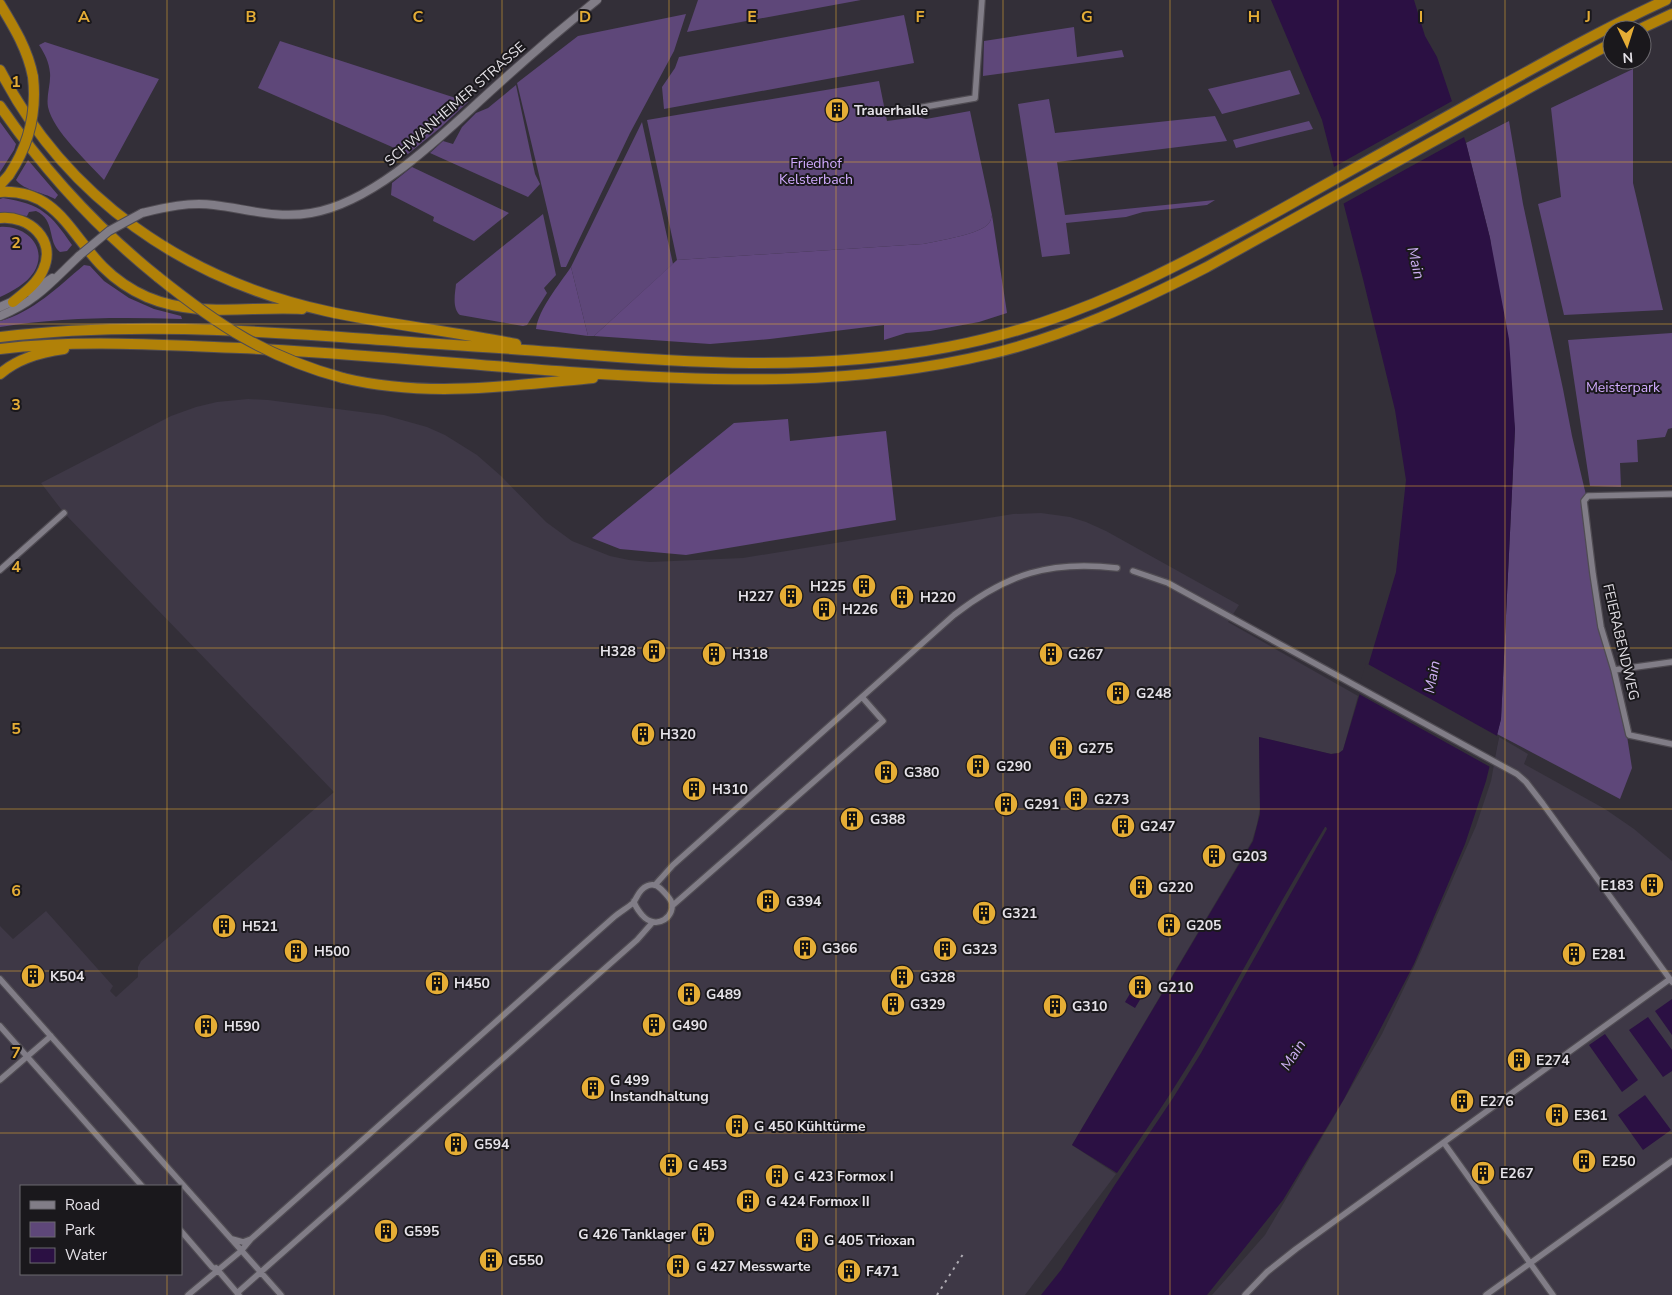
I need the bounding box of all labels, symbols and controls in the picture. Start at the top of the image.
text: A [78,6,90,28]
text: B [245,6,257,28]
text: C [413,6,424,28]
text: D [579,6,591,28]
text: E [747,6,757,28]
text: F [916,6,925,28]
text: G [1081,6,1093,28]
text: H [1248,6,1260,28]
text: I [1419,6,1423,28]
text: J [1584,6,1591,28]
north arrow [1602,20,1652,70]
street label: SCHWANHEIMER STRASSE [380,37,530,171]
text: N [1622,48,1634,67]
text: 1 [11,71,21,93]
building icon: Trauerhalle [824,97,850,123]
place label: Trauerhalle [854,101,929,120]
park label: Friedhof Kelsterbach [779,154,853,189]
text: 2 [11,232,21,254]
water label: Main [1402,245,1430,281]
park label: Meisterpark [1586,378,1661,397]
text: 3 [11,394,21,416]
text: 4 [11,556,21,578]
building icon: H225 [851,573,877,599]
place label: H225 [810,577,846,596]
street label: FEIERABENDWEG [1598,582,1644,702]
building icon: H227 [778,583,804,609]
building icon: H220 [889,584,915,610]
place label: H227 [738,587,774,606]
place label: H220 [920,588,956,607]
building icon: H226 [811,596,837,622]
place label: H226 [842,600,878,619]
building icon: H328 [641,638,667,664]
building icon: H318 [701,641,727,667]
building icon: G267 [1038,641,1064,667]
place label: H328 [600,642,636,661]
place label: H318 [732,645,768,664]
place label: G267 [1068,645,1104,664]
water label: Main [1419,659,1445,695]
building icon: G248 [1105,680,1131,706]
place label: G248 [1136,684,1172,703]
text: 5 [11,718,21,740]
building icon: H320 [630,721,656,747]
place label: H320 [660,725,696,744]
building icon: G275 [1048,735,1074,761]
place label: G275 [1078,739,1114,758]
building icon: G290 [965,753,991,779]
place label: G290 [996,757,1032,776]
building icon: G380 [873,759,899,785]
place label: G380 [904,763,940,782]
building icon: H310 [681,776,707,802]
place label: H310 [712,780,748,799]
building icon: G273 [1063,786,1089,812]
place label: G273 [1094,790,1130,809]
building icon: G291 [993,791,1019,817]
place label: G291 [1024,795,1060,814]
building icon: G388 [839,806,865,832]
place label: G388 [870,810,906,829]
building icon: G247 [1110,813,1136,839]
place label: G247 [1140,817,1176,836]
building icon: G203 [1201,843,1227,869]
place label: G203 [1232,847,1268,866]
building icon: E183 [1639,872,1665,898]
building icon: G220 [1128,874,1154,900]
place label: E183 [1600,876,1634,895]
place label: G220 [1158,878,1194,897]
text: 6 [11,880,21,902]
building icon: G394 [755,888,781,914]
place label: G394 [786,892,822,911]
building icon: G321 [971,900,997,926]
place label: G321 [1002,904,1038,923]
building icon: G205 [1156,912,1182,938]
building icon: H521 [211,913,237,939]
place label: G205 [1186,916,1222,935]
place label: H521 [242,917,278,936]
building icon: G366 [792,935,818,961]
building icon: G323 [932,936,958,962]
building icon: H500 [283,938,309,964]
place label: G366 [822,939,858,958]
place label: G323 [962,940,998,959]
building icon: E281 [1561,941,1587,967]
place label: H500 [314,942,350,961]
place label: E281 [1592,945,1626,964]
building icon: K504 [20,963,46,989]
building icon: G328 [889,964,915,990]
place label: K504 [50,967,85,986]
place label: G328 [920,968,956,987]
building icon: H450 [424,970,450,996]
place label: H450 [454,974,490,993]
building icon: G210 [1127,974,1153,1000]
place label: G210 [1158,978,1194,997]
building icon: G489 [676,981,702,1007]
place label: G489 [706,985,742,1004]
building icon: G329 [880,991,906,1017]
building icon: G310 [1042,993,1068,1019]
place label: G329 [910,995,946,1014]
place label: G310 [1072,997,1108,1016]
building icon: G490 [641,1012,667,1038]
building icon: H590 [193,1013,219,1039]
place label: G490 [672,1016,708,1035]
place label: H590 [224,1017,260,1036]
water label: Main [1276,1036,1310,1074]
text: 7 [11,1042,21,1064]
building icon: E274 [1506,1047,1532,1073]
place label: E274 [1536,1051,1570,1070]
place label: G 499 Instandhaltung [610,1071,709,1106]
building icon: G 499 Instandhaltung [580,1075,606,1101]
building icon: E276 [1449,1088,1475,1114]
place label: E276 [1480,1092,1514,1111]
building icon: E361 [1544,1102,1570,1128]
place label: E361 [1574,1106,1608,1125]
building icon: G 450 Kühltürme [724,1113,750,1139]
place label: G 450 Kühltürme [754,1117,866,1136]
building icon: G594 [443,1131,469,1157]
place label: G594 [474,1135,510,1154]
building icon: E250 [1571,1148,1597,1174]
building icon: G 453 [658,1152,684,1178]
place label: E250 [1602,1152,1636,1171]
place label: G 453 [688,1156,727,1175]
building icon: E267 [1470,1160,1496,1186]
building icon: G 423 Formox I [764,1163,790,1189]
place label: E267 [1500,1164,1534,1183]
place label: G 423 Formox I [794,1167,894,1186]
legend [20,1185,182,1275]
building icon: G 424 Formox II [735,1188,761,1214]
place label: G 424 Formox II [766,1192,870,1211]
text: Road [65,1195,100,1215]
building icon: G595 [373,1218,399,1244]
text: Park [65,1220,95,1240]
building icon: G 426 Tanklager [690,1221,716,1247]
place label: G595 [404,1222,440,1241]
place label: G 426 Tanklager [578,1225,686,1244]
building icon: G 405 Trioxan [794,1227,820,1253]
place label: G 405 Trioxan [824,1231,915,1250]
text: Water [65,1245,108,1265]
building icon: G550 [478,1247,504,1273]
place label: G550 [508,1251,544,1270]
building icon: G 427 Messwarte [665,1253,691,1279]
place label: G 427 Messwarte [696,1257,811,1276]
building icon: F471 [836,1258,862,1284]
place label: F471 [866,1262,899,1281]

